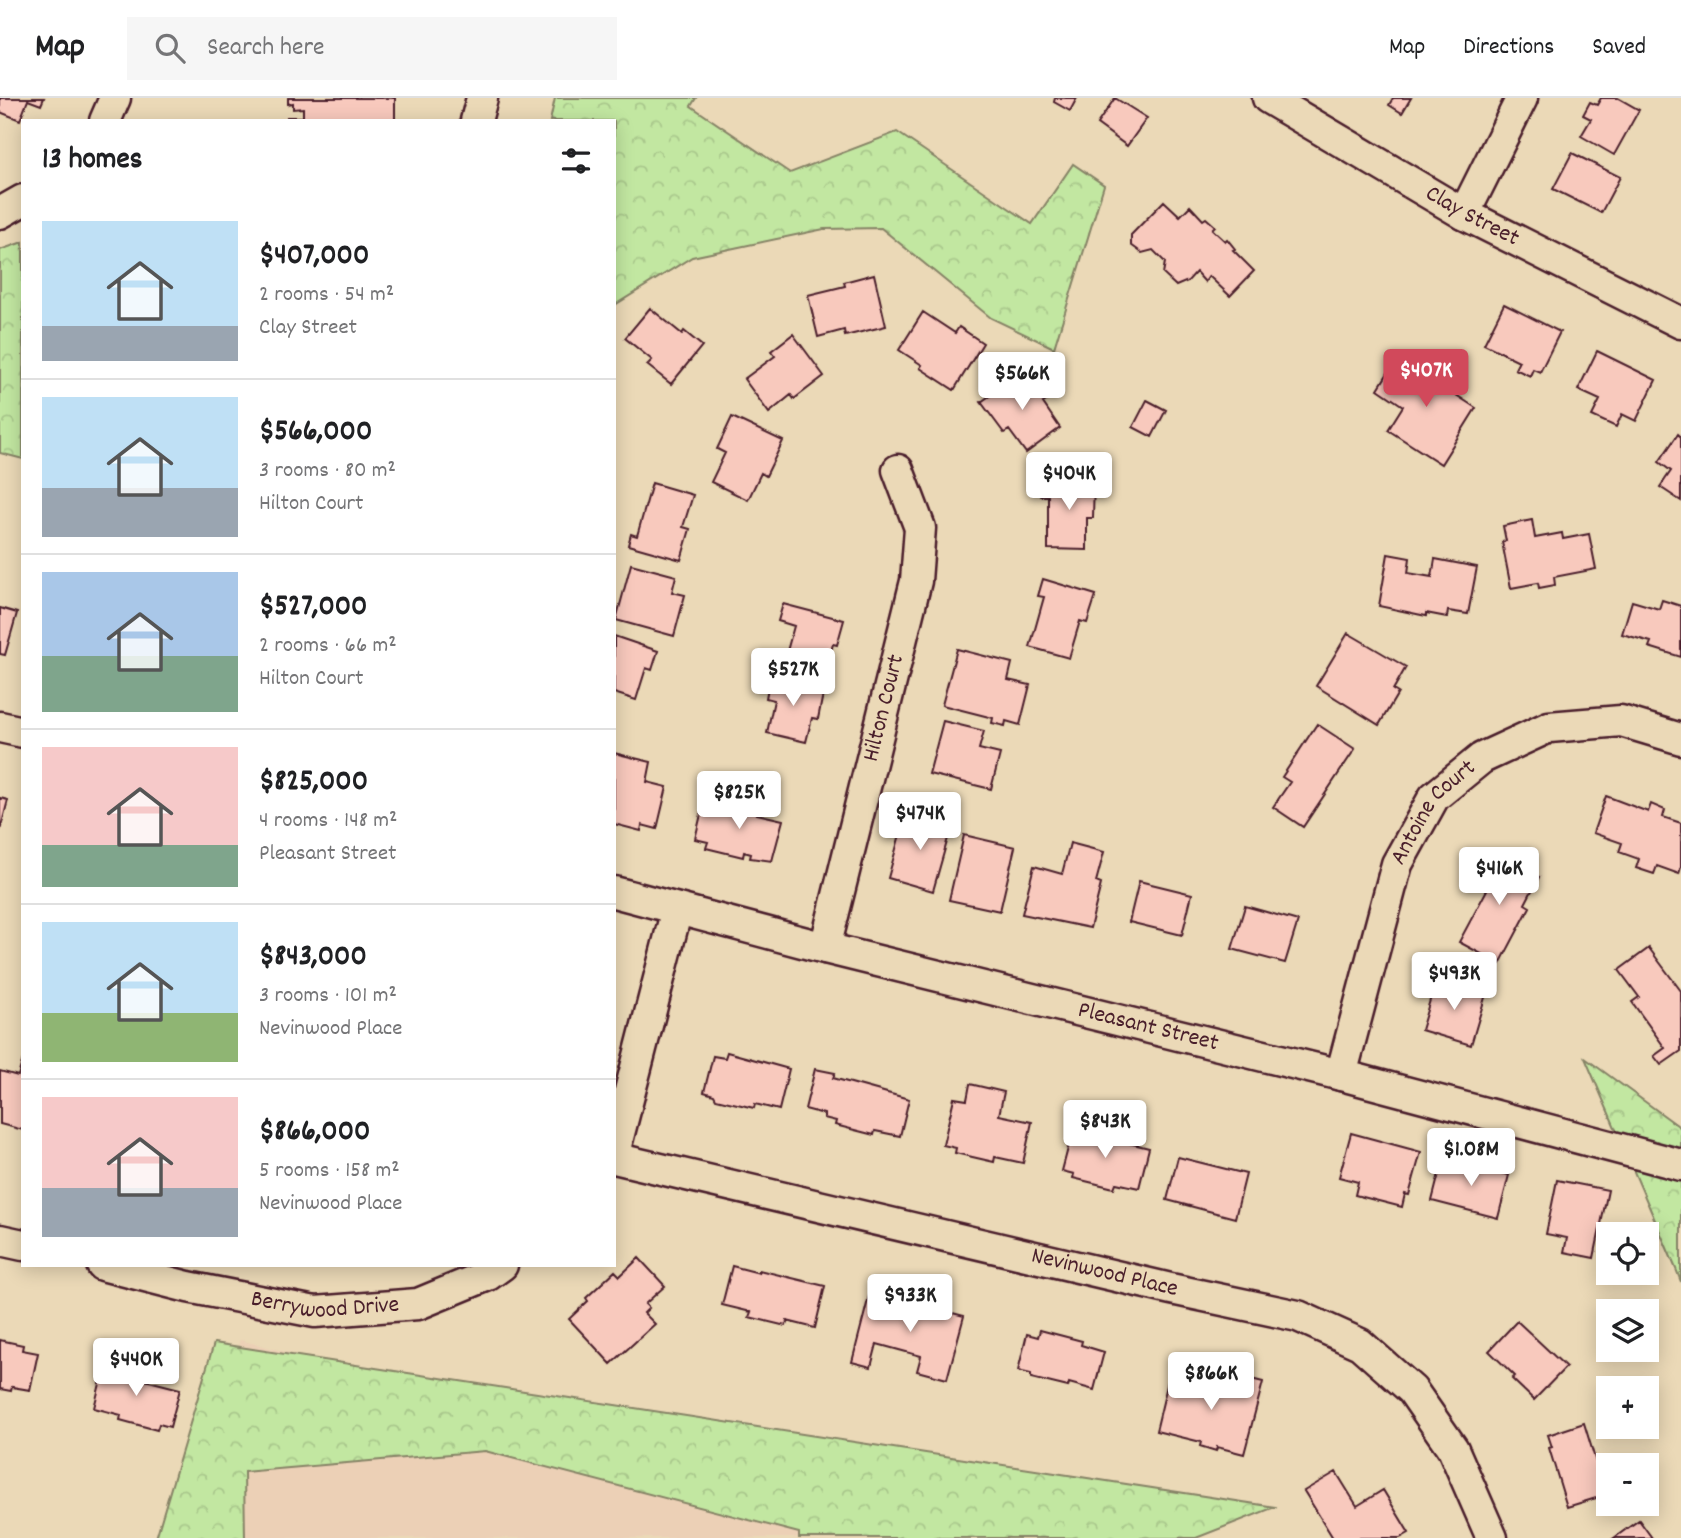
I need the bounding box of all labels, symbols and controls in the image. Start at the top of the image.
search box [127,17,617,80]
text: Map [35,25,85,72]
icon: search [151,29,189,67]
text: Search here [207,30,325,67]
text: Map [1389,31,1425,65]
text: Directions [1463,31,1554,65]
text: Saved [1592,31,1646,65]
text: 13 homes [42,140,142,183]
icon: filters [557,142,595,180]
street label: Clay Street [1418,177,1525,256]
text: $407,000 [259,236,369,279]
icon: home [98,249,182,333]
text: 2 rooms · 54 m² [259,279,394,312]
text: Clay Street [259,312,357,345]
pin: $407K [1377,350,1475,409]
pin: $566K [973,352,1071,412]
text: $407K [1399,355,1453,388]
text: $566K [994,358,1050,391]
text: $566,000 [259,412,372,455]
icon: home [98,425,182,509]
pin: $404K [1020,452,1118,512]
text: 3 rooms · 80 m² [259,455,396,488]
text: $404K [1042,458,1096,491]
text: Hilton Court [259,488,364,521]
text: $527,000 [259,587,367,630]
icon: home [98,600,182,684]
text: 2 rooms · 66 m² [259,630,397,663]
pin: $527K [744,648,842,708]
street label: Hilton Court [855,651,914,765]
text: $527K [767,654,819,687]
text: Hilton Court [259,663,364,696]
street label: Antoine Court [1382,752,1484,872]
text: $825,000 [259,762,368,805]
pin: $825K [690,772,788,831]
icon: home [98,775,182,859]
text: $825K [713,777,765,810]
pin: $474K [871,792,969,852]
text: $474K [895,798,945,831]
text: 4 rooms · 148 m² [259,805,397,838]
text: Pleasant Street [259,838,397,871]
pin: $416K [1450,848,1548,907]
text: $416K [1475,853,1523,886]
text: $843,000 [259,937,367,980]
icon: home [98,950,182,1034]
pin: $493K [1405,953,1503,1012]
text: $493K [1428,958,1480,991]
text: 3 rooms · 101 m² [259,980,397,1013]
street label: Pleasant Street [1074,994,1222,1061]
text: Nevinwood Place [259,1013,402,1046]
pin: $843K [1056,1100,1154,1160]
text: $843K [1079,1106,1131,1139]
text: $866,000 [259,1112,370,1155]
icon: home [98,1125,182,1209]
pin: $1.08M [1414,1128,1528,1188]
text: $1.08M [1443,1134,1499,1167]
text: 5 rooms · 158 m² [259,1155,400,1188]
text: Nevinwood Place [259,1188,402,1221]
map controls [1596,1222,1659,1516]
button: locate [1596,1222,1659,1285]
street label: Nevinwood Place [1028,1240,1181,1307]
pin: $933K [861,1274,959,1334]
text: $933K [883,1280,937,1313]
street label: Berrywood Drive [248,1283,401,1329]
button: layers [1596,1299,1659,1362]
pin: $440K [87,1338,185,1398]
text: $440K [109,1344,163,1377]
pin: $866K [1162,1352,1260,1412]
text: $866K [1184,1358,1238,1391]
button: + [1596,1376,1659,1439]
button: − [1596,1453,1659,1516]

